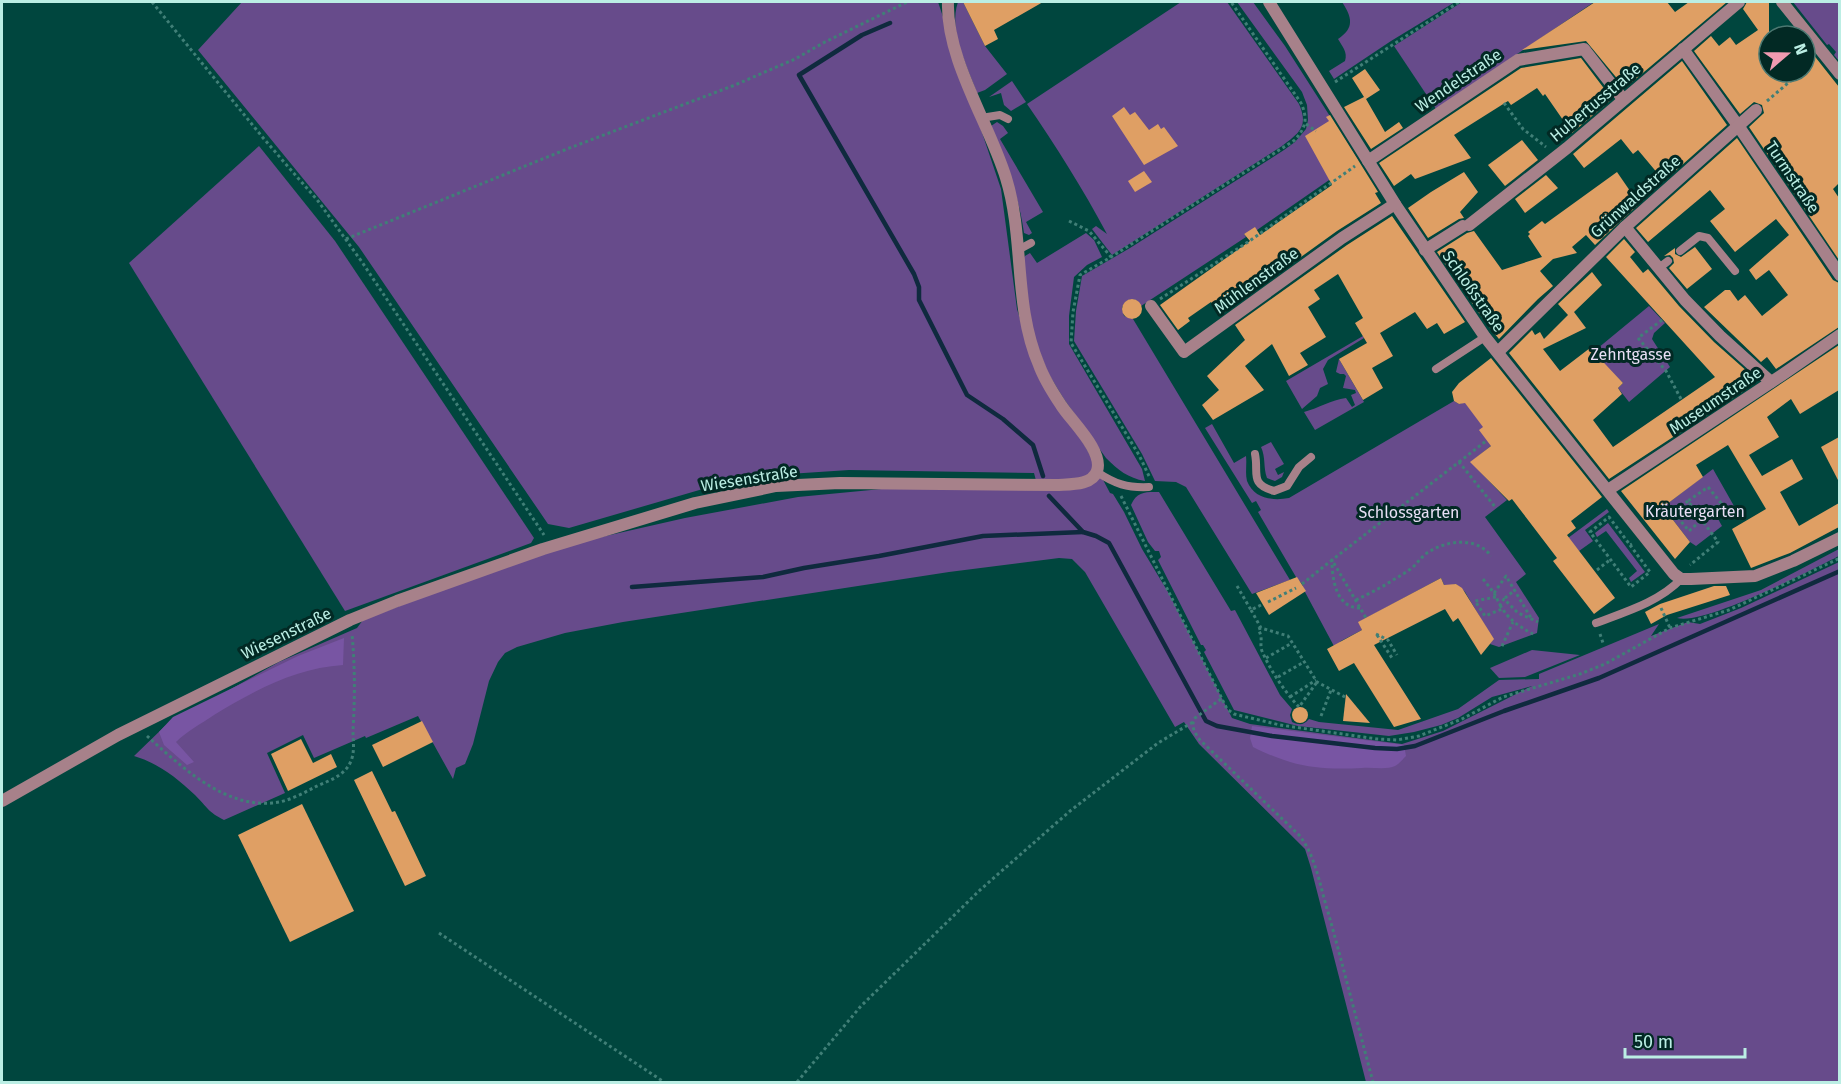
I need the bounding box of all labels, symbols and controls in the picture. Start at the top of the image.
north arrow [1757,24,1817,84]
text: N [1790,41,1811,57]
street label: Wendelstraße [1412,45,1505,116]
street label: Hubertusstraße [1546,59,1645,146]
street label: Turmstraße [1762,138,1824,217]
street label: Grünwaldstraße [1586,151,1684,242]
street label: Mühlenstraße [1210,243,1302,317]
street label: Schloßstraße [1439,247,1509,336]
park label: Zehntgasse [1590,345,1672,364]
street label: Museumstraße [1666,363,1765,438]
street label: Wiesenstraße [699,461,799,496]
park label: Kräutergarten [1645,502,1745,521]
park label: Schlossgarten [1358,503,1460,522]
street label: Wiesenstraße [238,603,334,663]
scale bar [1625,1021,1745,1059]
text: 50 m [1634,1031,1673,1053]

